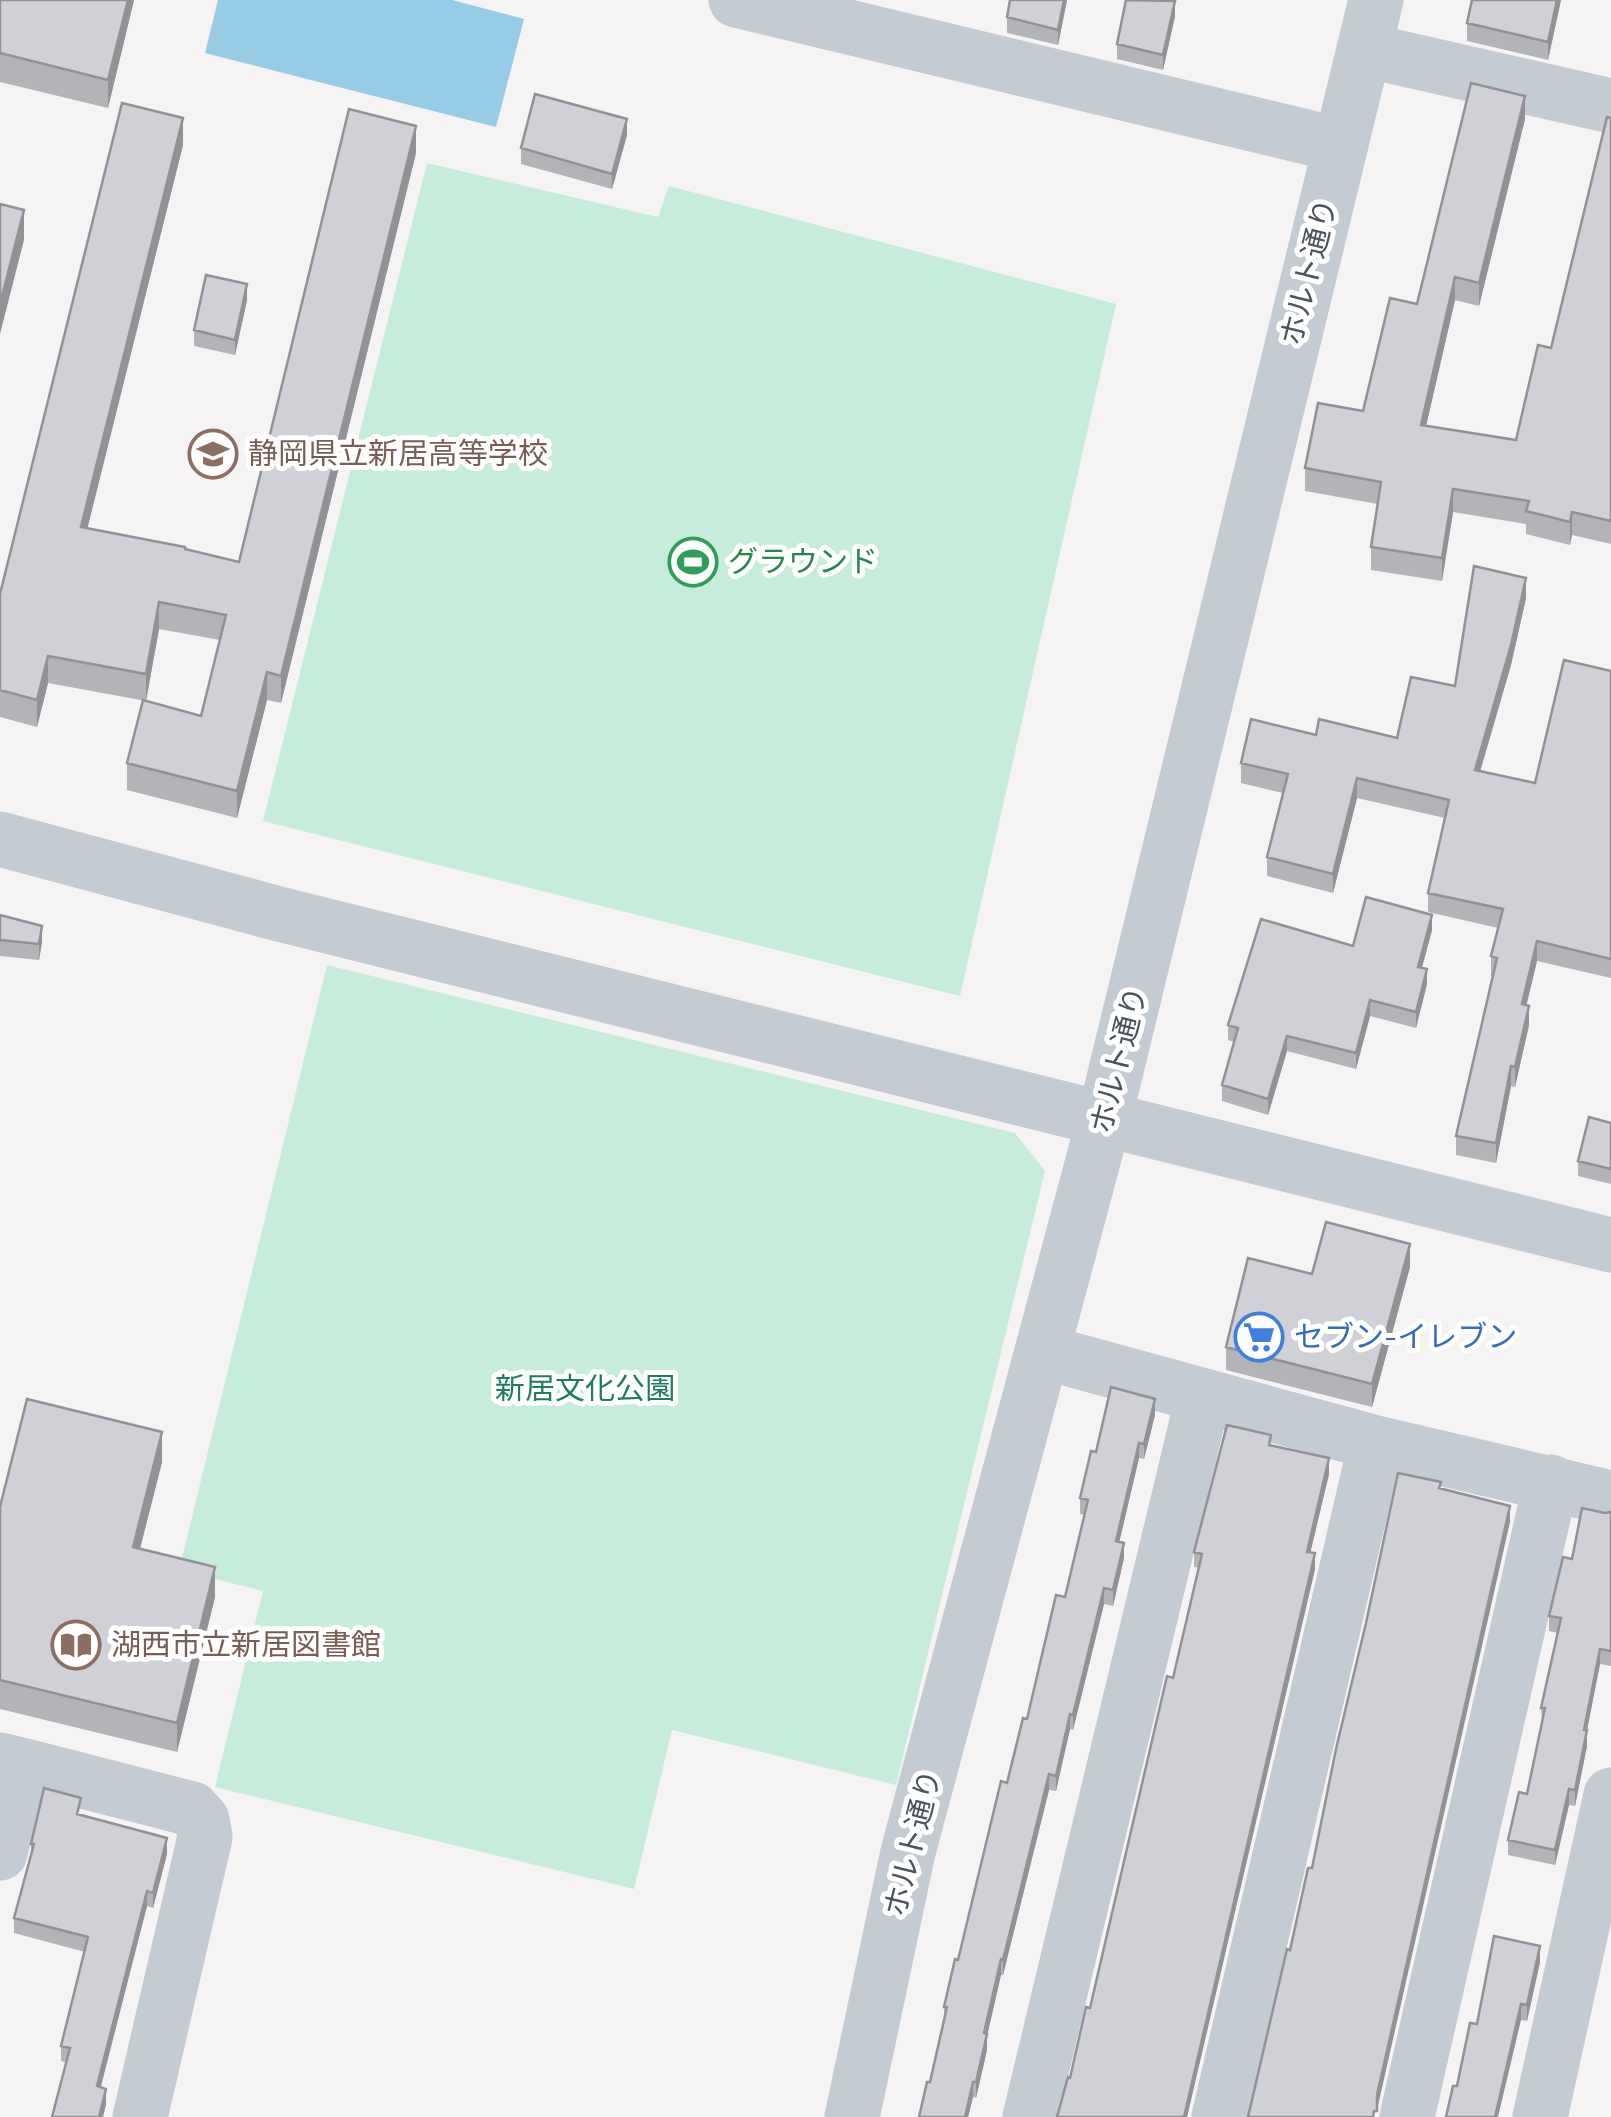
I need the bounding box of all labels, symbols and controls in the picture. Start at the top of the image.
street label: ホルト通り [1268,193,1348,350]
school or university icon: 静岡県立新居高等学校 [187,428,239,480]
place label: 静岡県立新居高等学校 [248,430,548,476]
sports icon: グラウンド [667,536,719,588]
place label: グラウンド [728,538,878,584]
street label: ホルト通り [1078,981,1158,1138]
supermarket icon: セブン-イレブン [1233,1311,1285,1363]
place label: セブン-イレブン [1294,1313,1517,1359]
park label: 新居文化公園 [495,1365,675,1411]
library icon: 湖西市立新居図書館 [50,1619,102,1671]
place label: 湖西市立新居図書館 [111,1621,381,1667]
street label: ホルト通り [872,1764,952,1921]

